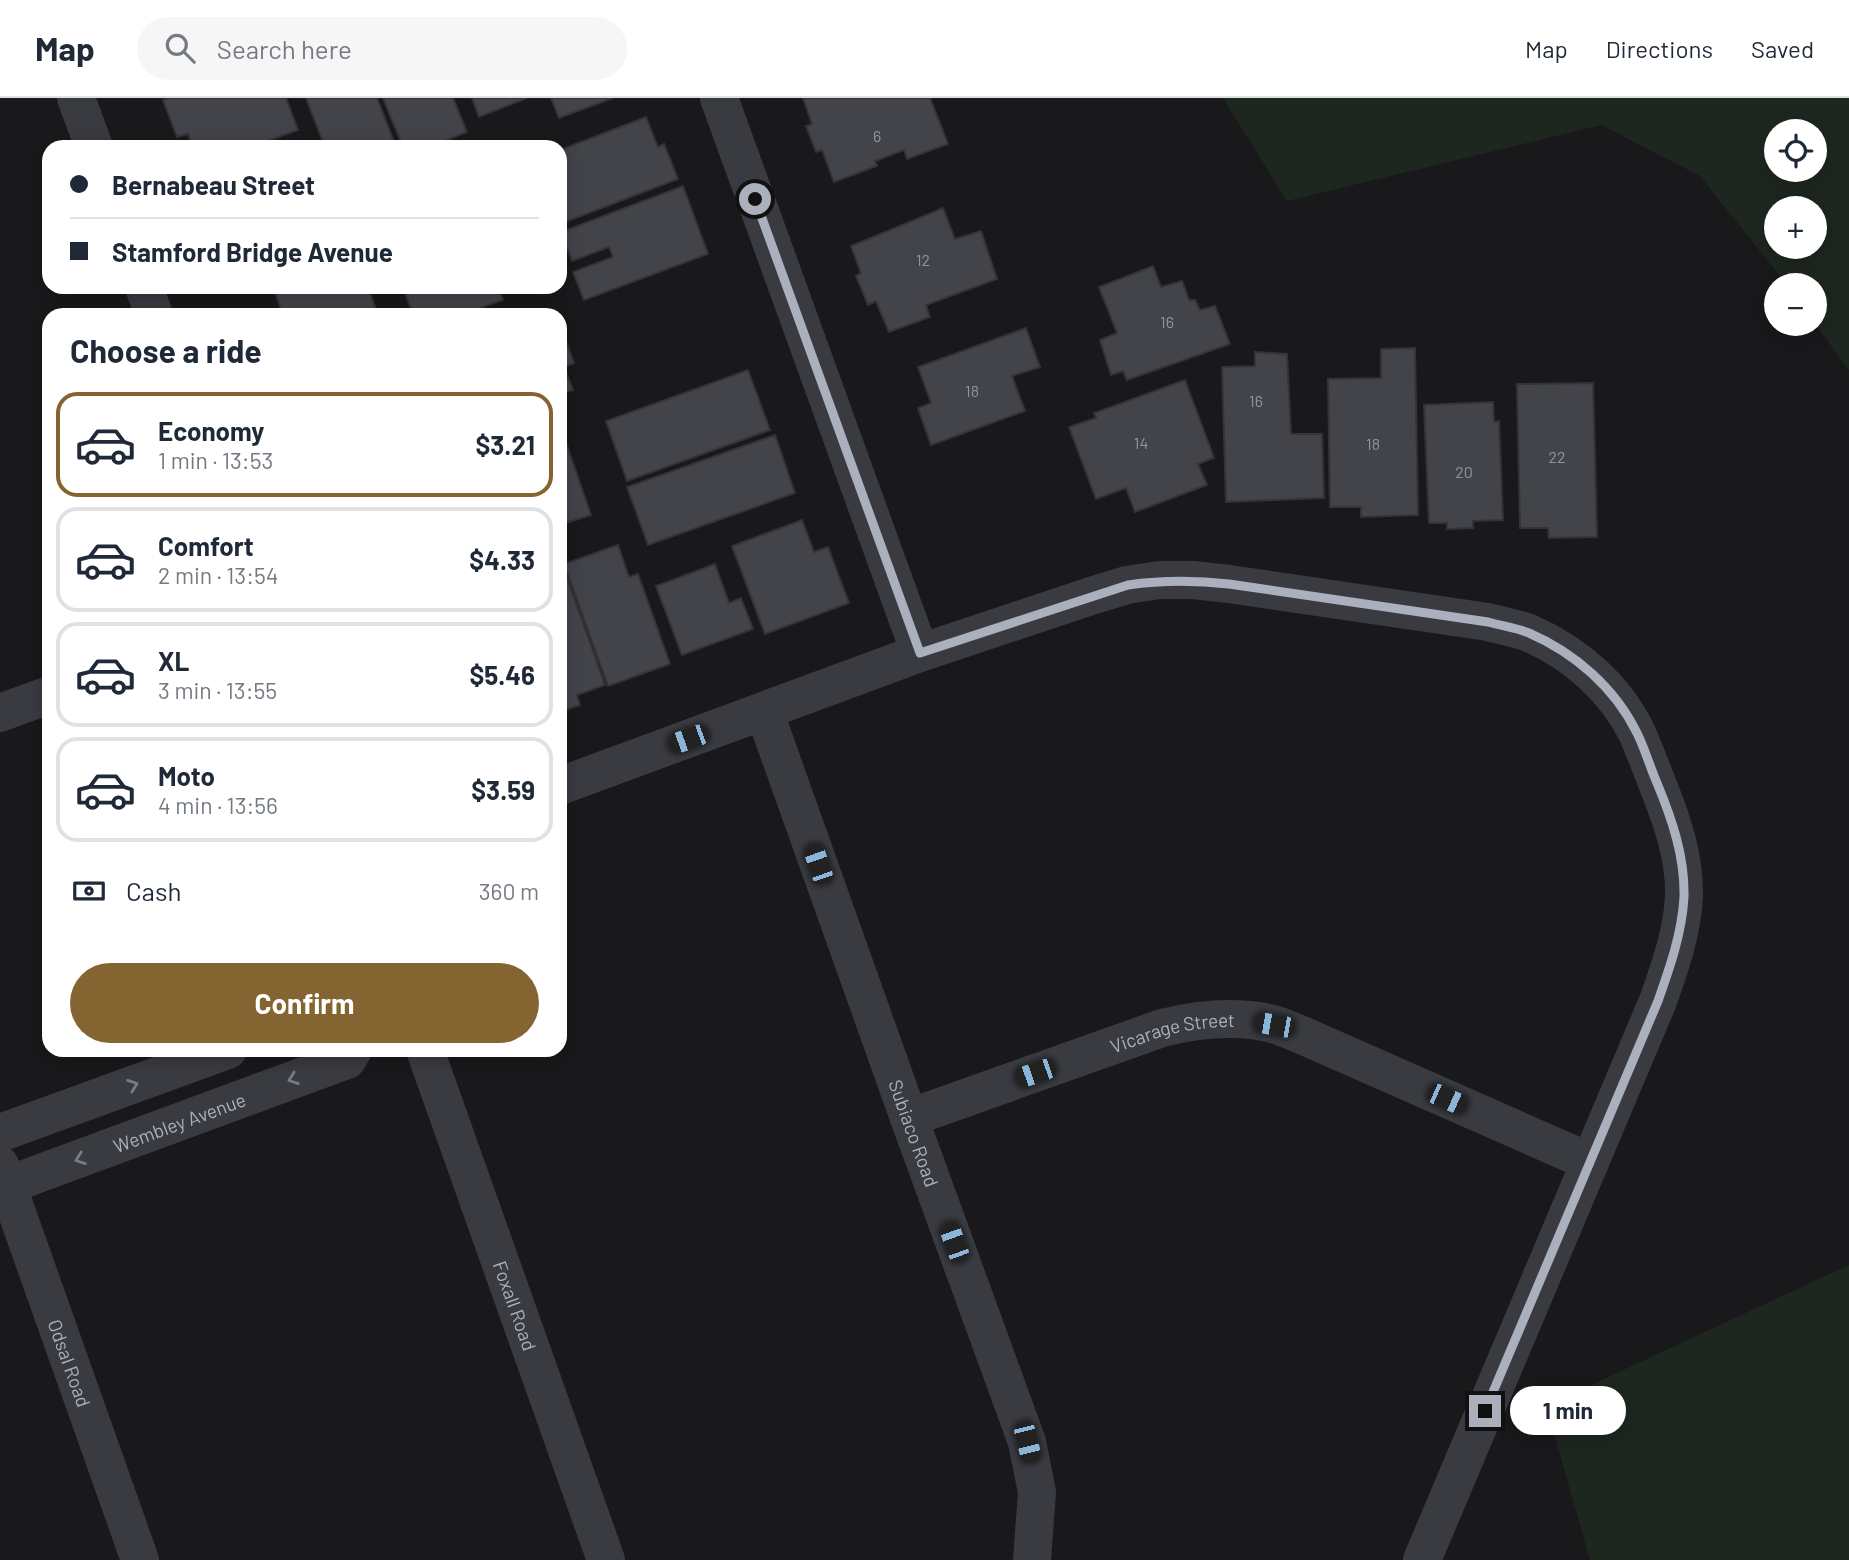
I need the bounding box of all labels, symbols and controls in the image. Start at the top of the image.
search box [137,17,627,80]
text: Map [35,28,95,68]
icon: search [161,29,199,67]
text: Search here [217,33,352,64]
text: Map [1525,34,1568,63]
text: Directions [1606,34,1713,63]
text: Saved [1751,34,1814,63]
map controls [1764,119,1827,336]
button: locate [1764,119,1827,182]
house number: 6 [873,126,881,145]
text: Bernabeau Street [112,169,315,200]
route start [739,183,771,215]
button: + [1764,196,1827,259]
text: Stamford Bridge Avenue [112,236,393,267]
house number: 12 [916,250,930,269]
button: − [1764,273,1827,336]
house number: 16 [1160,312,1174,331]
text: Choose a ride [70,331,262,369]
house number: 18 [965,381,979,400]
house number: 16 [1249,391,1263,410]
icon: car [74,413,137,476]
text: Economy [158,415,264,446]
text: $3.21 [475,429,535,460]
house number: 14 [1134,433,1148,452]
house number: 18 [1366,434,1380,453]
text: 1 min · 13:53 [158,446,273,474]
house number: 22 [1548,447,1566,466]
house number: 20 [1455,462,1473,481]
icon: car [74,528,137,591]
text: Comfort [158,530,254,561]
text: $4.33 [469,544,535,575]
text: 2 min · 13:54 [158,561,278,589]
icon: car [74,643,137,706]
text: XL [158,645,189,676]
text: $5.46 [469,659,535,690]
text: 3 min · 13:55 [158,676,277,704]
car [665,722,712,756]
icon: car [74,758,137,821]
text: Moto [158,760,215,791]
text: $3.59 [471,774,535,805]
text: 4 min · 13:56 [158,791,278,819]
car [802,841,835,887]
icon: cash [70,872,108,910]
text: Cash [126,875,181,906]
text: 360 m [479,877,539,905]
button: Confirm [70,963,539,1043]
street label: Vicarage Street [1107,1007,1235,1057]
car [1252,1011,1297,1039]
car [1012,1056,1059,1090]
one-way arrow [288,1071,300,1085]
street label: Subiaco Road [885,1076,944,1190]
one-way arrow [127,1079,139,1093]
car [1424,1081,1471,1117]
street label: Wembley Avenue [110,1087,249,1157]
one-way arrow [75,1150,87,1164]
car [937,1219,972,1265]
street label: Foxall Road [489,1257,542,1353]
street label: Odsal Road [44,1316,96,1410]
callout: 1 min [1510,1386,1625,1436]
route end [1469,1395,1501,1427]
text: 1 min [1543,1396,1593,1424]
car [1012,1419,1043,1465]

